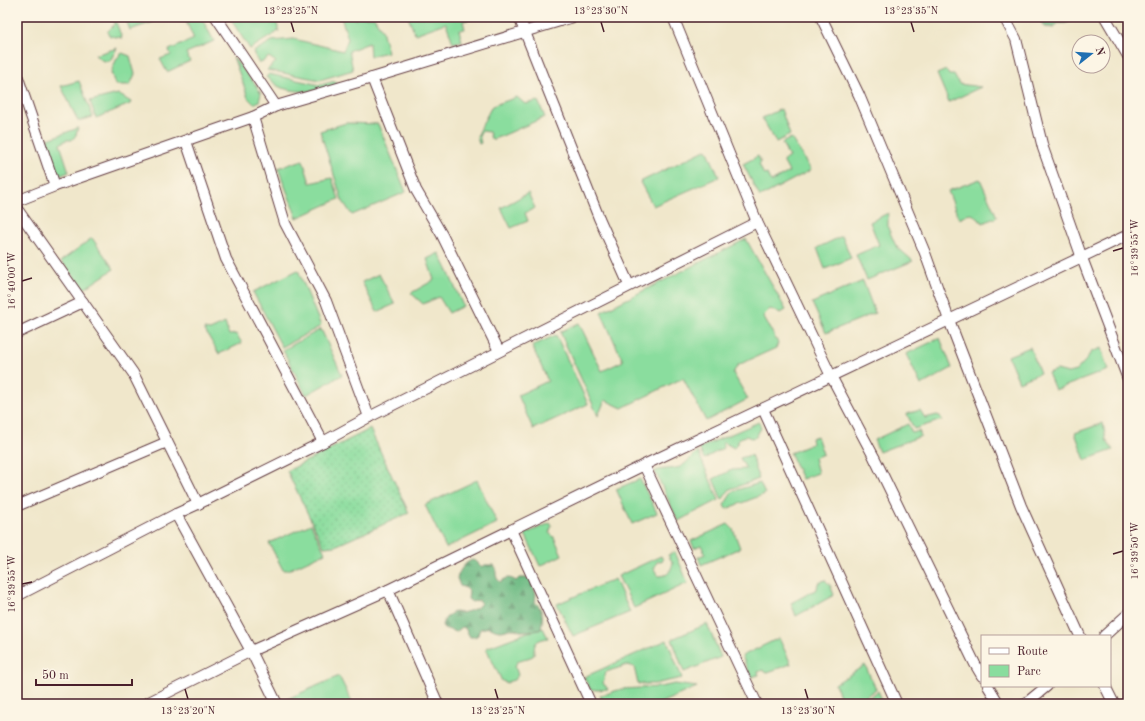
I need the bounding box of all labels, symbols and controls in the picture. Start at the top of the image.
text: 13°23'25"N [264,6,319,16]
text: 13°23'30"N [574,6,629,16]
text: 13°23'35"N [884,6,939,16]
north arrow [1071,34,1111,74]
text: N [1093,46,1106,58]
text: 16°39'55"W [1130,219,1140,277]
text: 16°40'00"W [7,252,17,310]
text: 16°39'50"W [1130,522,1140,580]
text: 16°39'55"W [7,555,17,613]
legend [981,635,1111,687]
text: Route [1017,646,1048,658]
scale bar [36,661,132,687]
text: Parc [1017,666,1041,678]
text: 50 m [42,669,69,682]
text: 13°23'20"N [161,706,216,716]
text: 13°23'25"N [471,706,526,716]
text: 13°23'30"N [781,706,836,716]

